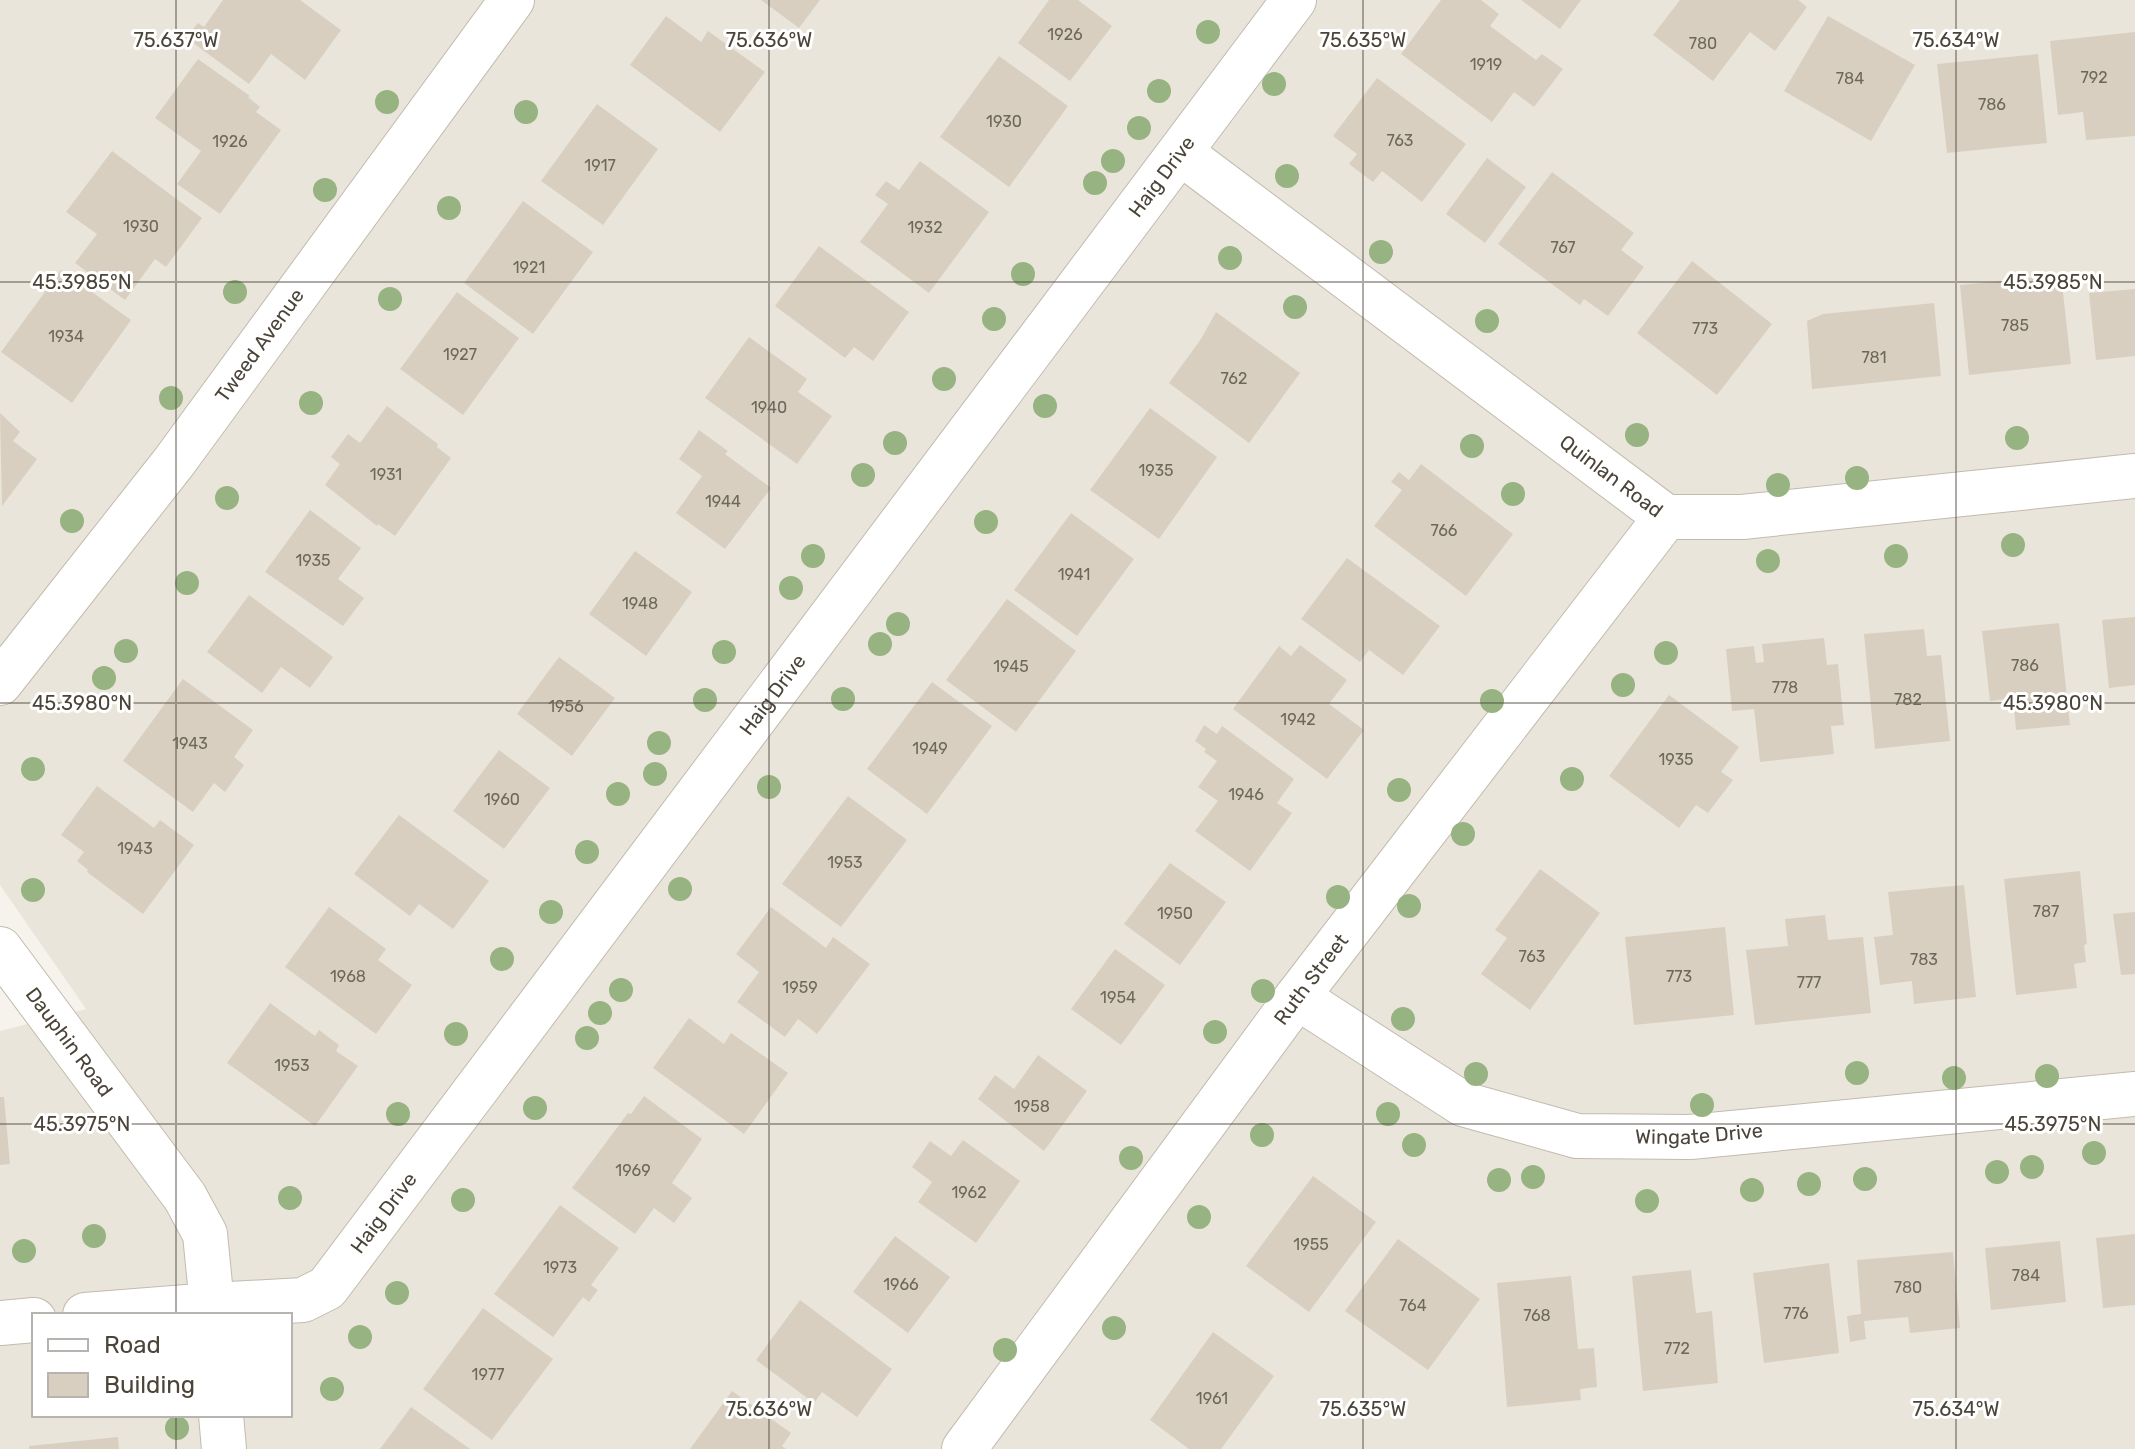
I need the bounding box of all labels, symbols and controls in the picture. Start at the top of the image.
house number: 1926 [1047,25,1083,44]
text: 75.637°W [134,28,218,52]
text: 75.636°W [726,28,812,52]
text: 75.635°W [1320,28,1406,52]
text: 75.634°W [1912,28,2000,52]
house number: 780 [1689,34,1717,53]
house number: 1919 [1470,55,1502,74]
house number: 792 [2080,68,2108,87]
house number: 784 [1836,69,1864,88]
house number: 786 [1978,95,2006,114]
house number: 1930 [986,112,1022,131]
street label: Haig Drive [1123,131,1200,222]
house number: 763 [1387,131,1413,150]
house number: 1926 [212,132,248,151]
house number: 1917 [584,156,616,175]
house number: 1930 [123,217,159,236]
house number: 1932 [907,218,943,237]
house number: 767 [1550,238,1576,257]
house number: 1921 [513,258,545,277]
text: 45.3985°N [32,270,132,294]
text: 45.3985°N [2003,270,2103,294]
street label: Tweed Avenue [210,284,309,407]
house number: 785 [2001,316,2029,335]
house number: 773 [1692,319,1718,338]
house number: 1934 [48,327,84,346]
house number: 1927 [443,345,477,364]
house number: 781 [1861,348,1887,367]
house number: 762 [1221,369,1247,388]
house number: 1940 [751,398,787,417]
street label: Quinlan Road [1555,429,1668,522]
house number: 1935 [1138,461,1174,480]
house number: 1931 [370,465,402,484]
house number: 1944 [705,492,741,511]
house number: 766 [1430,521,1458,540]
house number: 1935 [295,551,331,570]
house number: 1941 [1058,565,1090,584]
house number: 1948 [622,594,658,613]
street label: Haig Drive [734,649,811,740]
house number: 786 [2011,656,2039,675]
house number: 1945 [993,657,1029,676]
house number: 778 [1772,678,1798,697]
house number: 782 [1894,690,1922,709]
text: 45.3980°N [32,691,132,715]
text: 45.3980°N [2003,691,2103,715]
house number: 1956 [548,697,584,716]
house number: 1942 [1280,710,1316,729]
house number: 1943 [172,734,208,753]
house number: 1949 [912,739,948,758]
house number: 1935 [1658,750,1694,769]
house number: 1946 [1228,785,1264,804]
house number: 1960 [484,790,520,809]
house number: 1943 [117,839,153,858]
house number: 1953 [827,853,863,872]
house number: 787 [2033,902,2059,921]
house number: 1950 [1157,904,1193,923]
street label: Ruth Street [1269,929,1353,1029]
house number: 763 [1519,947,1545,966]
house number: 783 [1910,950,1938,969]
house number: 1968 [330,967,366,986]
house number: 773 [1666,967,1692,986]
house number: 777 [1797,973,1821,992]
house number: 1959 [782,978,818,997]
street label: Dauphin Road [21,983,118,1101]
house number: 1954 [1100,988,1136,1007]
house number: 1953 [274,1056,310,1075]
house number: 1958 [1014,1097,1050,1116]
text: 45.3975°N [34,1112,130,1136]
text: 45.3975°N [2005,1112,2101,1136]
street label: Wingate Drive [1635,1118,1764,1149]
house number: 1969 [615,1161,651,1180]
street label: Haig Drive [345,1168,422,1258]
house number: 1962 [951,1183,987,1202]
house number: 1955 [1293,1235,1329,1254]
house number: 1973 [543,1258,577,1277]
house number: 784 [2012,1266,2040,1285]
house number: 1966 [883,1275,919,1294]
house number: 780 [1894,1278,1922,1297]
house number: 764 [1399,1296,1427,1315]
house number: 776 [1783,1304,1809,1323]
house number: 768 [1523,1306,1551,1325]
legend [32,1313,292,1417]
text: Road [104,1331,161,1359]
house number: 772 [1664,1339,1690,1358]
house number: 1977 [472,1365,504,1384]
text: Building [104,1371,195,1399]
house number: 1961 [1196,1389,1228,1408]
text: 75.636°W [726,1397,812,1421]
text: 75.635°W [1320,1397,1406,1421]
text: 75.634°W [1912,1397,2000,1421]

